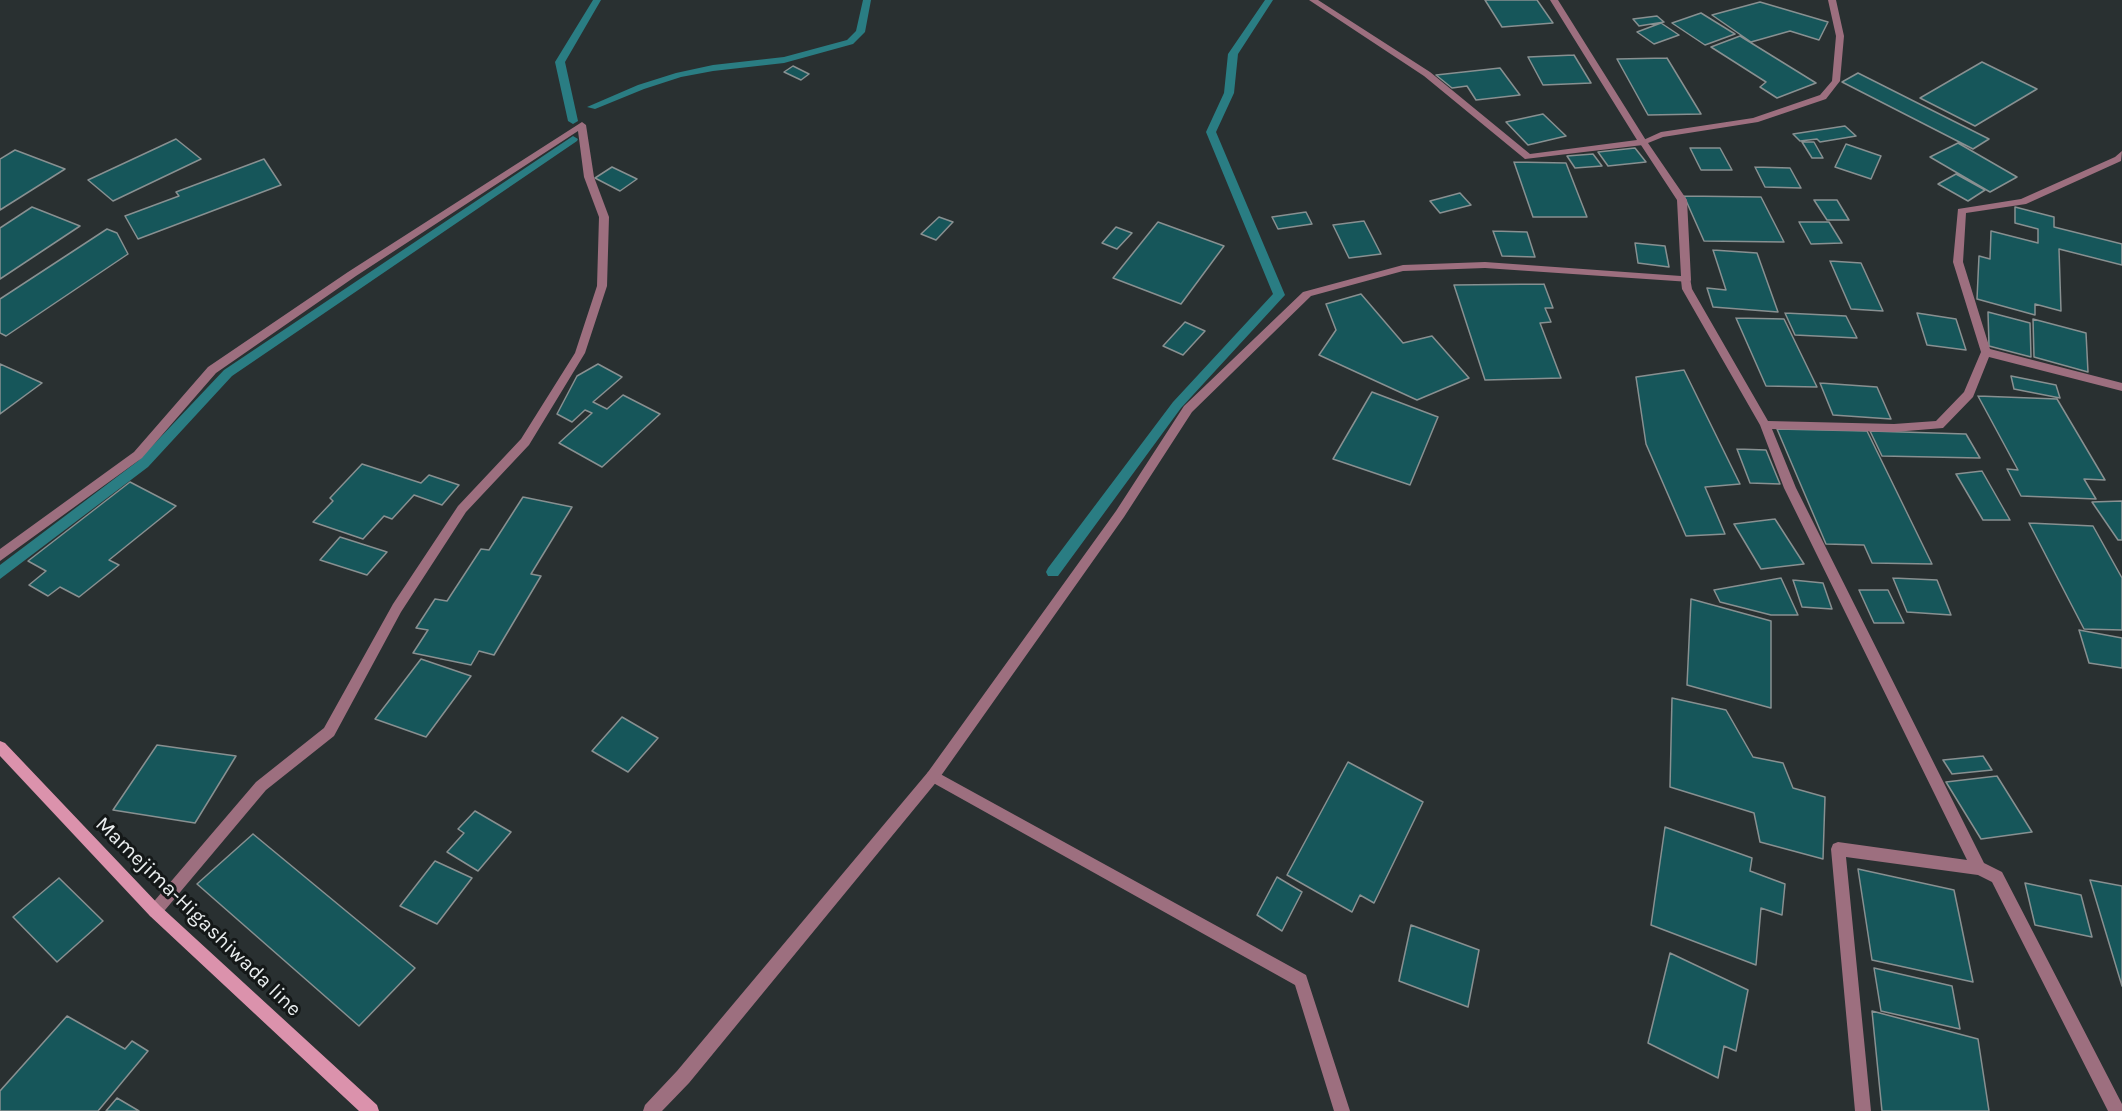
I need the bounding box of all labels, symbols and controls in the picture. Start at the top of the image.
street label: Mamejima-Higashiwada line [90,812,306,1022]

